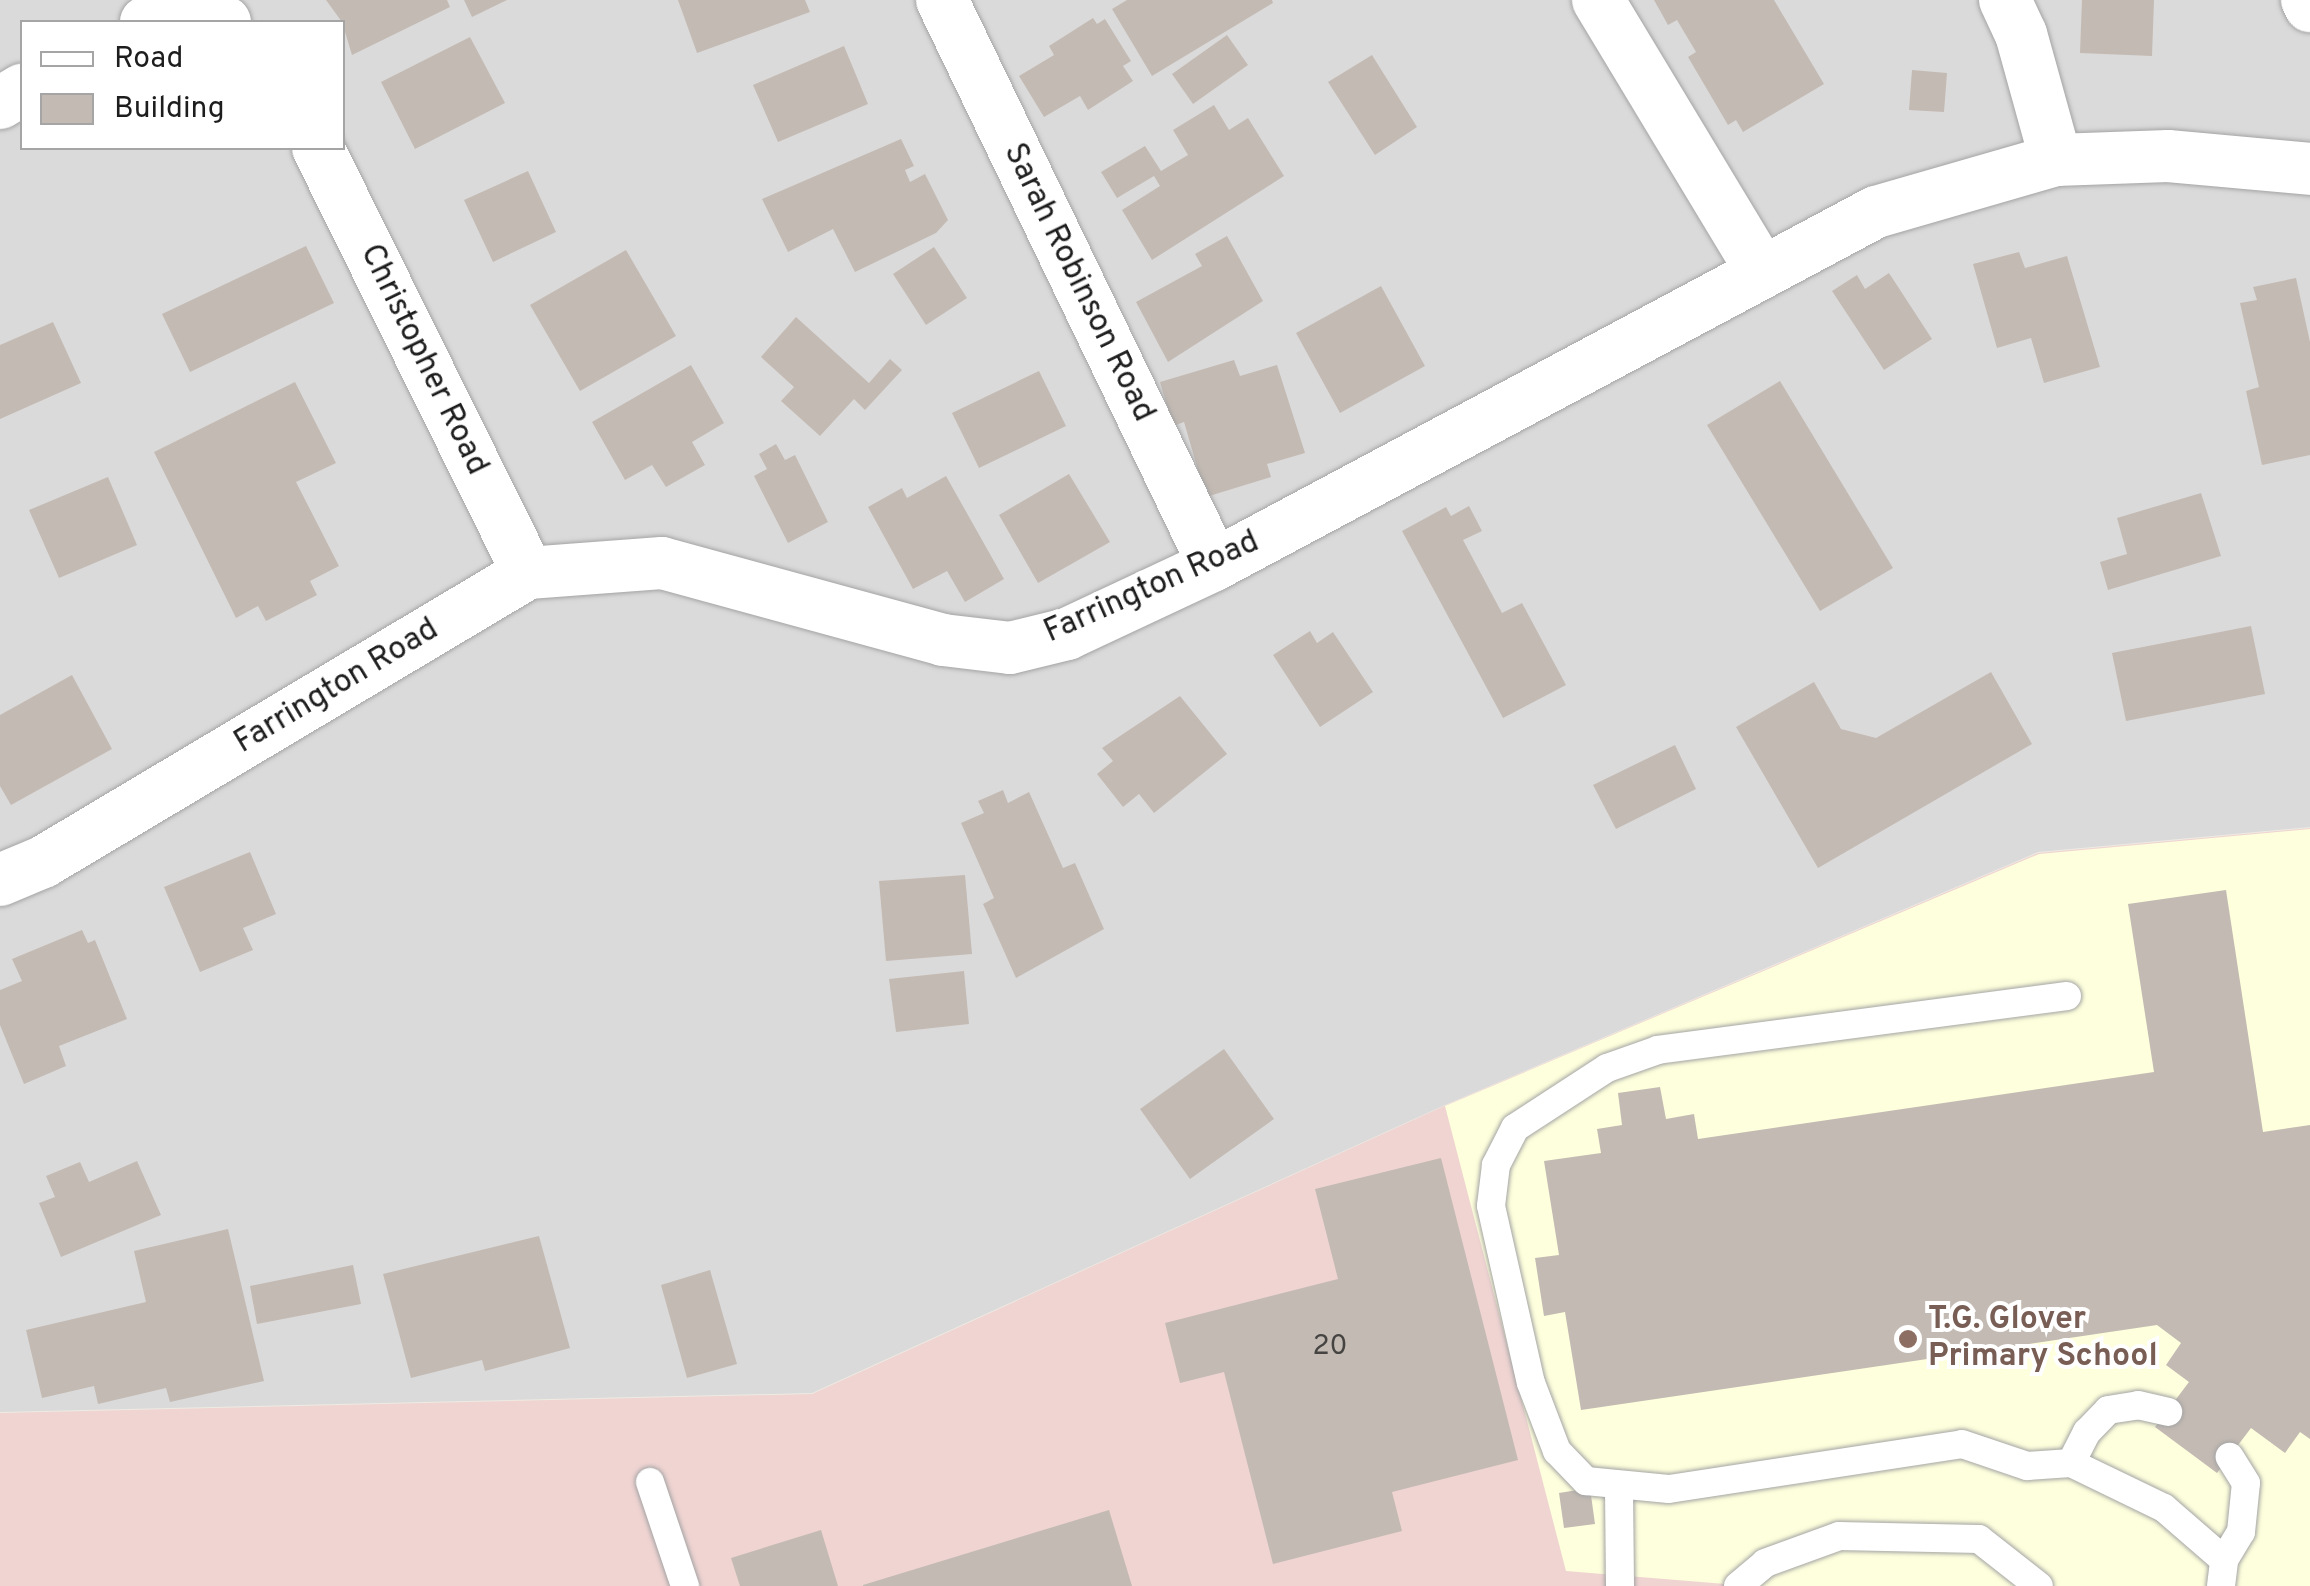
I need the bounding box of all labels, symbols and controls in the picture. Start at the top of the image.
legend [20,20,345,150]
text: Road [114,41,183,78]
text: Building [114,91,225,128]
street label: Sarah Robinson Road [994,137,1162,429]
street label: Christopher Road [351,238,495,482]
street label: Farrington Road [1039,523,1265,653]
street label: Farrington Road [228,611,446,763]
place label: T.G. Glover Primary School [1928,1302,2158,1377]
marker: T.G. Glover Primary School [1897,1328,1919,1350]
house number: 20 [1312,1330,1348,1364]

